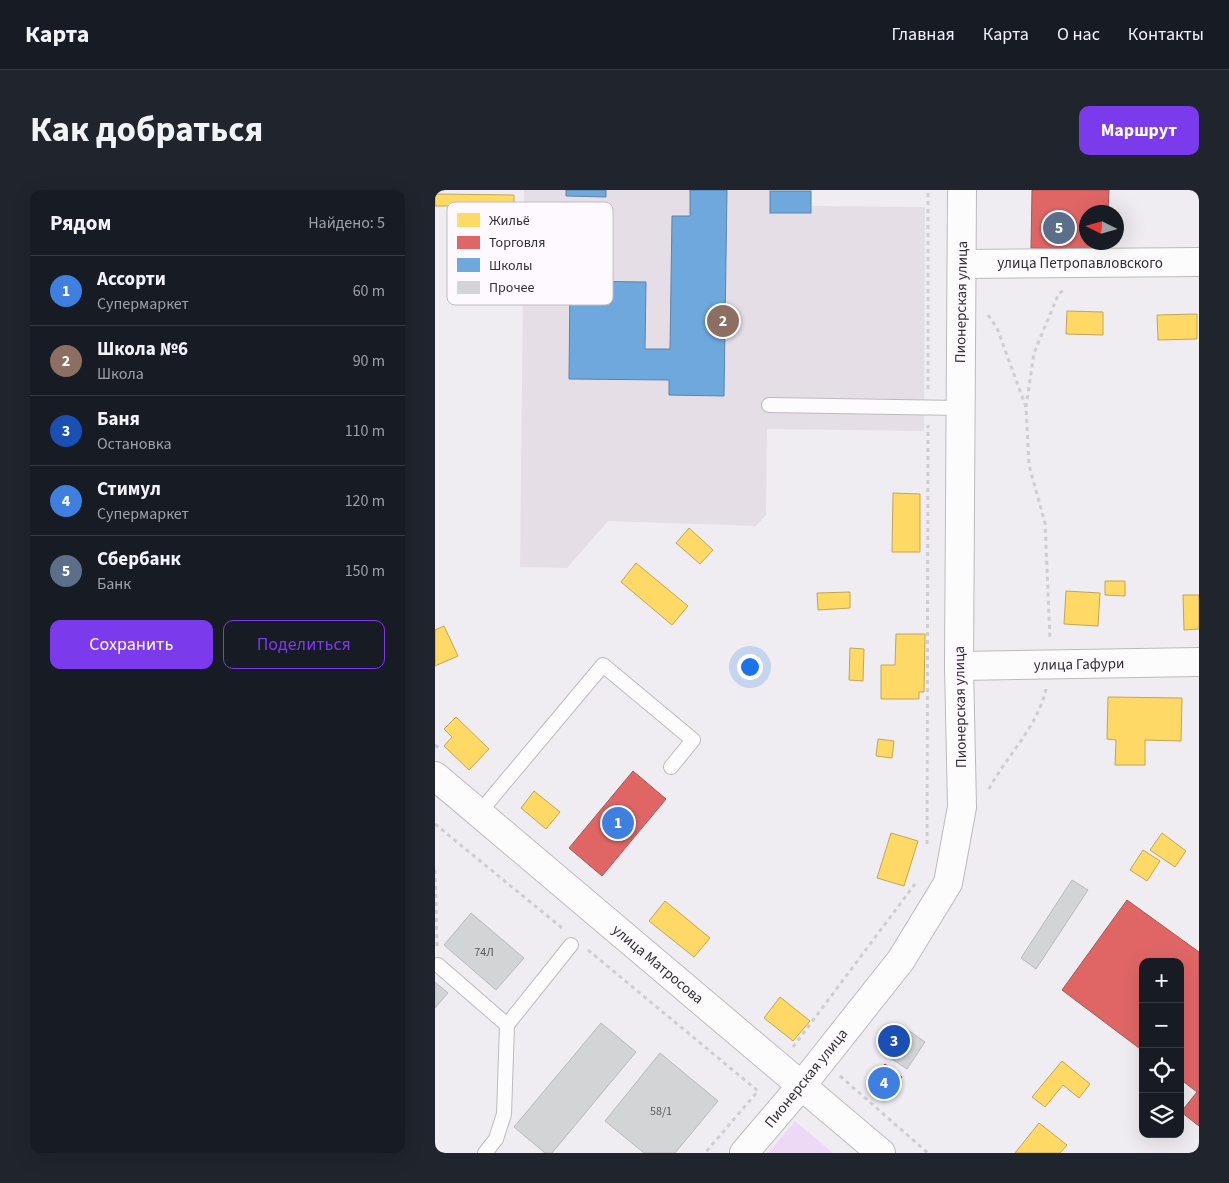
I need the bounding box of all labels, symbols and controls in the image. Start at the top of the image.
text: Карта [25,17,89,52]
text: Главная [892,22,955,47]
text: Карта [983,22,1029,47]
text: О нас [1057,22,1100,47]
text: Контакты [1128,22,1204,47]
text: Как добраться [30,105,263,155]
button: Маршрут [1079,106,1199,155]
legend [447,202,613,305]
north arrow [1079,205,1124,250]
text: Рядом [50,208,111,238]
pin: 5 [1043,209,1075,247]
text: Жильё [489,211,530,231]
text: Найдено: 5 [308,212,385,234]
text: Торговля [489,233,545,253]
street label: Пионерская улица [950,241,973,363]
street label: улица Петропавловского [997,253,1163,274]
text: Школы [489,256,532,276]
text: Ассорти [97,266,166,293]
text: Прочее [489,278,534,298]
text: 1 [62,280,70,302]
text: 60 m [353,280,385,302]
text: Супермаркет [97,293,189,315]
pin: 2 [707,302,739,340]
text: Школа №6 [97,336,188,363]
text: 2 [62,350,70,372]
text: 90 m [353,350,385,372]
text: Школа [97,363,144,385]
text: Баня [97,406,140,433]
text: 3 [62,420,70,442]
text: 110 m [345,420,385,442]
text: Остановка [97,433,171,455]
text: Стимул [97,476,161,503]
text: 4 [62,490,70,512]
text: 120 m [345,490,385,512]
text: Супермаркет [97,503,189,525]
text: Сбербанк [97,546,181,573]
text: 5 [62,560,70,582]
text: 150 m [345,560,385,582]
text: Банк [97,573,131,595]
button: Сохранить [50,620,213,669]
button: Поделиться [223,620,385,669]
street label: Пионерская улица [949,646,972,768]
street label: улица Гафури [1033,653,1125,676]
your location [737,654,763,680]
pin: 1 [602,804,634,842]
street label: улица Матросова [607,920,708,1009]
house number: 74Л [474,944,494,961]
map controls [1139,958,1184,1138]
button: + [1139,958,1184,1003]
button: − [1139,1003,1184,1048]
pin: 3 [878,1022,910,1060]
street label: Пионерская улица [760,1024,853,1132]
button: locate [1139,1048,1184,1093]
pin: 4 [868,1064,900,1102]
button: layers [1139,1093,1184,1138]
house number: 58/1 [650,1103,672,1120]

